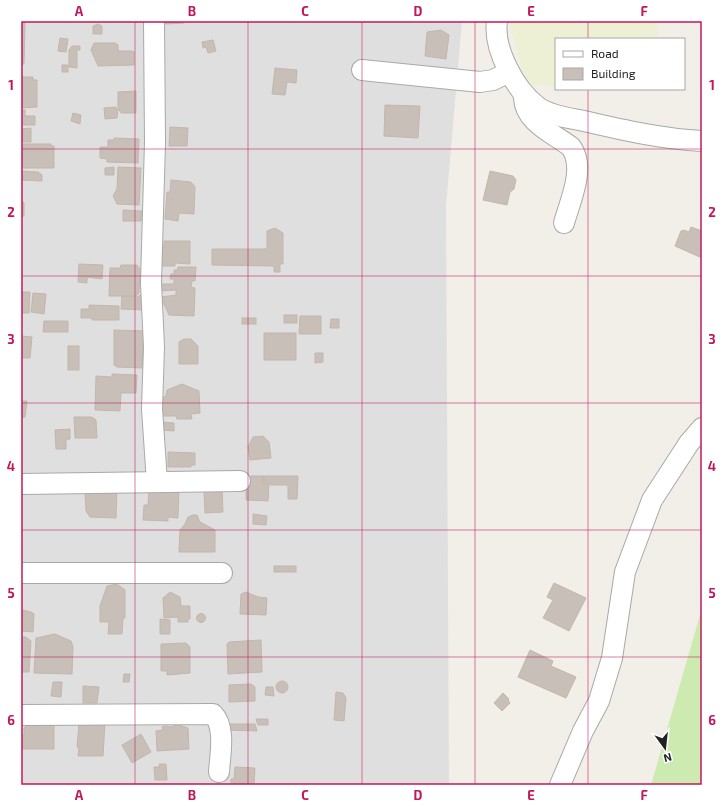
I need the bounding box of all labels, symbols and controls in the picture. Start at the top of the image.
text: A [75,3,84,19]
text: B [188,3,196,19]
text: C [301,3,309,19]
text: D [414,3,423,19]
text: E [527,3,535,19]
text: F [640,3,648,19]
legend [555,38,685,90]
text: Road [591,46,619,60]
text: Building [591,66,636,80]
text: 1 [8,77,14,93]
text: 1 [709,77,715,93]
text: 2 [7,204,15,220]
text: 2 [708,204,716,220]
text: 3 [7,331,15,347]
text: 3 [708,331,716,347]
text: 4 [7,458,15,474]
text: 4 [708,458,716,474]
text: 5 [7,585,15,601]
text: 5 [708,585,716,601]
text: 6 [7,712,15,728]
text: 6 [708,712,716,728]
north arrow [645,728,685,768]
text: N [662,751,673,765]
text: A [75,787,84,803]
text: B [188,787,196,803]
text: C [301,787,309,803]
text: D [414,787,423,803]
text: E [527,787,535,803]
text: F [640,787,648,803]

